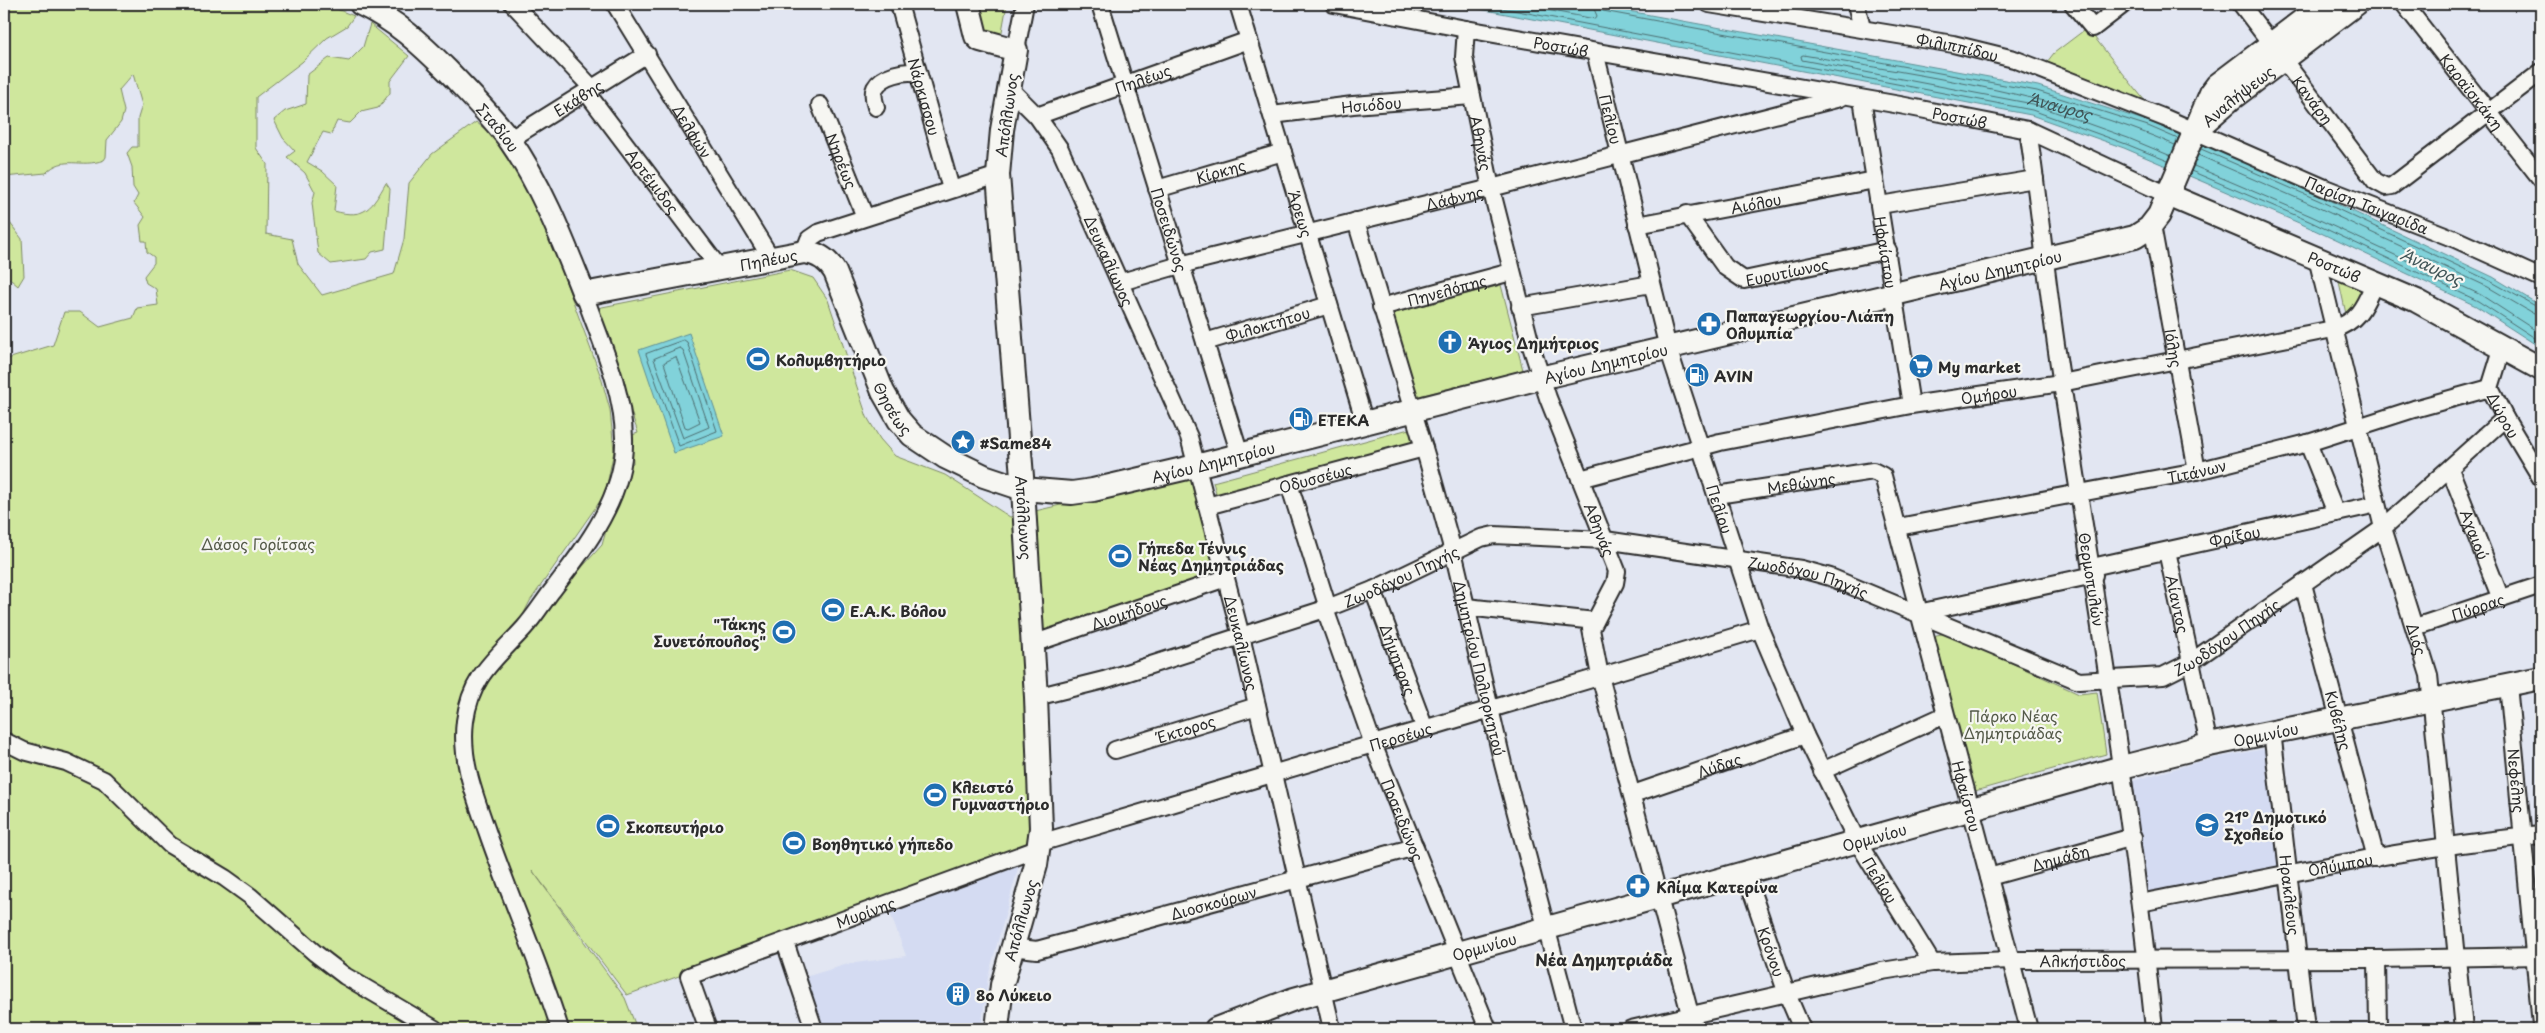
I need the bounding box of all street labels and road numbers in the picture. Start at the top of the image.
street label: Φιλιππίδου [1914,27,2001,66]
street label: Ροστώβ [1532,30,1590,62]
street label: Καραϊσκάκη [2435,48,2510,135]
street label: Νάρκισσου [903,55,947,138]
street label: Πηλέως [1111,57,1174,99]
street label: Αναλήψεως [2196,59,2279,131]
street label: Κανάρη [2287,70,2340,129]
street label: Απόλλωνος [989,71,1023,158]
street label: Εκάβης [548,73,607,121]
street label: Ησιόδου [1340,90,1402,118]
street label: Πελίου [1594,92,1629,146]
street label: Σταδίου [472,97,526,156]
street label: Δελφών [668,100,718,162]
street label: Ροστώβ [1931,100,1989,133]
street label: Αθηνάς [1465,113,1499,173]
street label: Νηρέως [821,129,864,192]
street label: Αρτέμιδος [621,143,686,218]
street label: Κίρκης [1193,152,1248,189]
street label: Παρίση Τσιγαρίδα [2302,169,2432,239]
street label: Δάφνης [1423,179,1486,215]
street label: Ποσειδώνος [1146,184,1194,275]
street label: Αιόλου [1729,186,1783,219]
street label: Άρεως [1284,187,1320,240]
street label: Δευκαλίωνος [1079,211,1141,310]
street label: Ηφαίστου [1869,214,1904,290]
street label: Πηλέως [738,242,799,276]
street label: Αγίου Δημητρίου [1936,243,2064,295]
street label: Ροστώβ [2305,245,2364,287]
street label: Ευρυτίωνος [1743,251,1831,291]
street label: Πηνελόπης [1404,268,1489,311]
street label: Φιλοκτήτου [1222,300,1312,347]
street label: Ιόλης [2160,327,2189,370]
street label: Αγίου Δημητρίου [1542,337,1670,388]
street label: Θησέως [868,378,918,440]
street label: Ομήρου [1959,378,2018,409]
street label: Δώρου [2482,388,2526,442]
street label: Αγίου Δημητρίου [1149,435,1277,488]
street label: Τιτάνων [2165,453,2229,488]
street label: Οδυσσέως [1276,456,1355,498]
street label: Μεθώνης [1765,465,1837,499]
street label: Απόλλωνος [1010,475,1039,561]
street label: Πελίου [1702,481,1739,536]
street label: Αθηνάς [1579,499,1622,560]
street label: Αχαιού [2455,506,2496,563]
street label: Φρίξου [2207,519,2262,552]
street label: Θερμοπυλών [2074,531,2111,628]
street label: Ζωοδόχου Πηγής [1340,539,1462,612]
street label: Ζωοδόχου Πηγής [1746,550,1872,603]
street label: Αίαντος [2161,572,2196,635]
street label: Δημητρίου Πολιορκητού [1449,578,1512,758]
street label: Πύρρας [2448,586,2508,626]
street label: Διομήδους [1087,587,1170,635]
street label: Ζωοδόχου Πηγής [2169,592,2284,681]
street label: Δευκαλίωνος [1219,593,1265,693]
street label: Δήμητρας [1375,620,1423,698]
street label: Διός [2402,620,2434,658]
street label: Κυβέλης [2320,688,2358,753]
street label: Έκτορος [1152,708,1218,749]
street label: Περσέως [1366,716,1435,756]
street label: Ορμινίου [2231,716,2300,751]
street label: Λύδας [1694,746,1744,783]
street label: Νεφέλης [2503,747,2532,814]
street label: Ηφαίστου [1947,758,1988,834]
street label: Ποσειδώνος [1377,775,1431,865]
street label: Ορμινίου [1839,816,1909,856]
street label: Δημάδη [2029,838,2092,876]
street label: Ολύμπου [2306,847,2374,881]
street label: Πελίου [1858,852,1904,907]
street label: Ηρακλέους [2275,853,2307,937]
street label: Απόλλωνος [997,876,1043,964]
street label: Διοσκούρων [1168,879,1259,925]
street label: Μυρίνης [832,890,899,933]
street label: Κρόνου [1753,923,1792,979]
street label: Ορμινίου [1449,926,1519,966]
street label: Αλκήστιδος [2039,948,2126,971]

